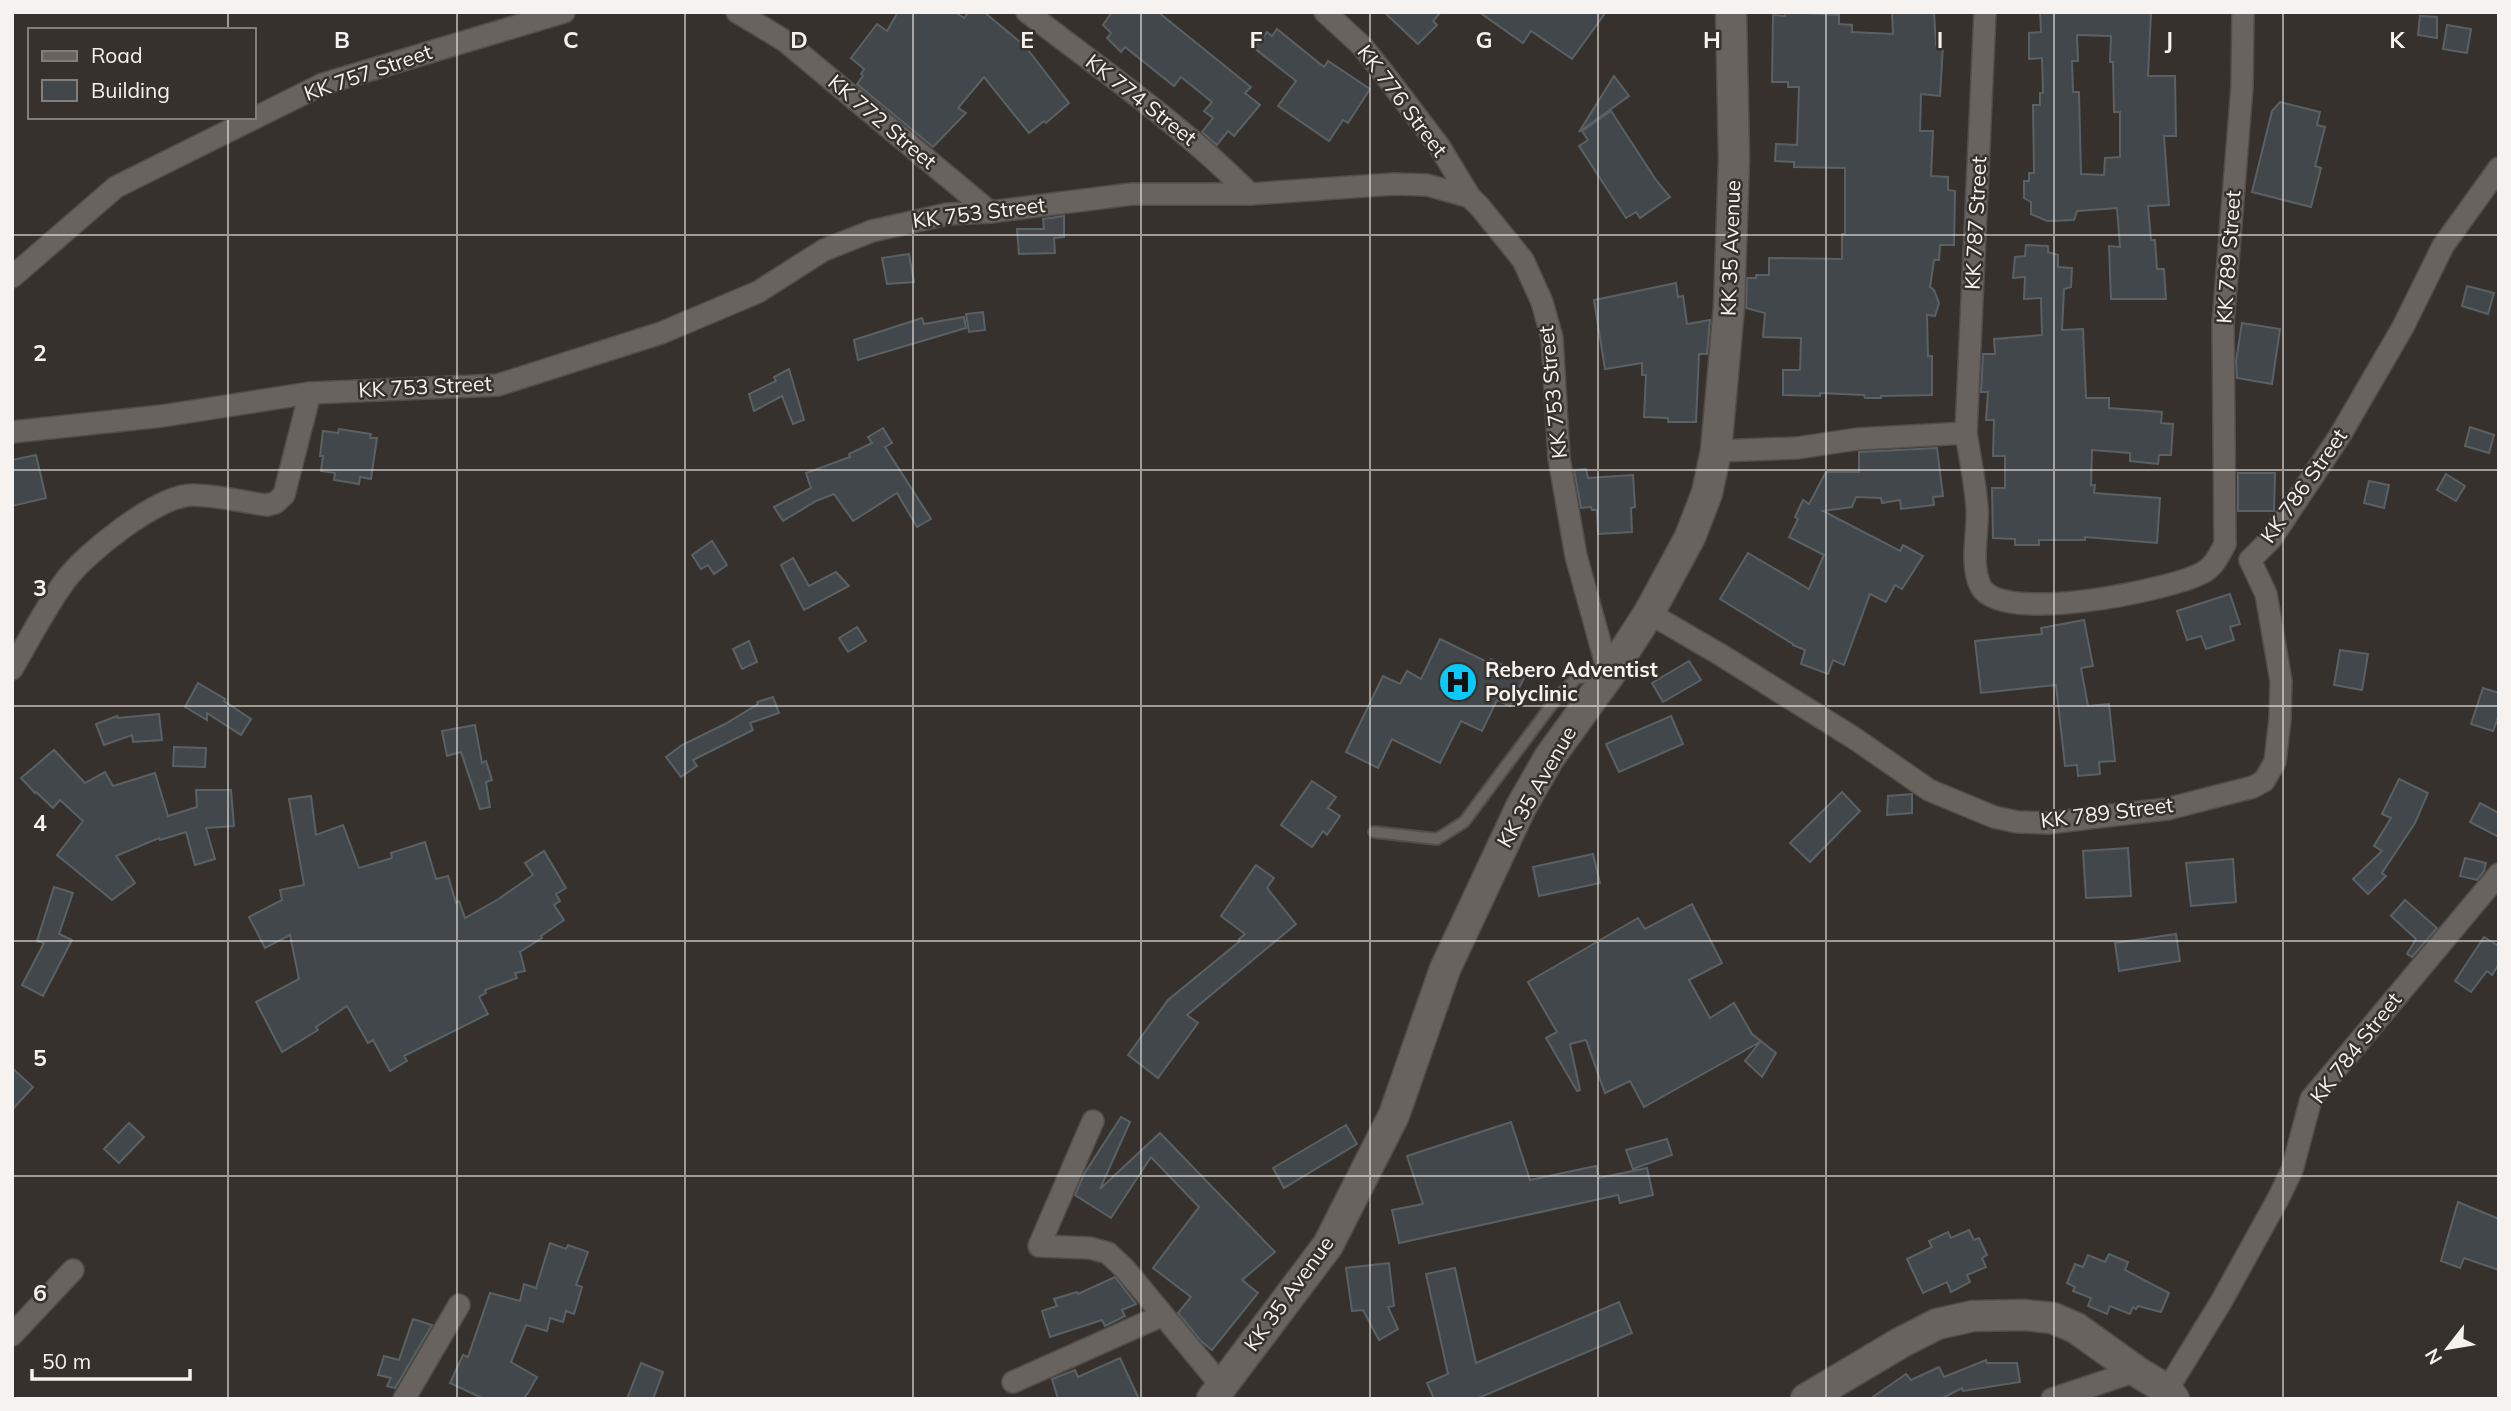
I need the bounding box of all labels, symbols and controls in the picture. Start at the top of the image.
text: B [334,25,350,54]
text: C [563,25,579,54]
text: D [790,25,808,54]
text: E [1020,25,1034,54]
text: F [1249,25,1263,54]
text: G [1475,25,1493,54]
text: H [1703,25,1721,54]
text: I [1937,25,1943,54]
text: J [2165,25,2173,54]
text: K [2389,25,2406,54]
legend [28,28,256,119]
street label: KK 757 Street [300,38,435,106]
street label: KK 776 Street [1352,39,1453,162]
text: Road [91,42,142,68]
street label: KK 774 Street [1081,48,1202,151]
street label: KK 772 Street [823,68,942,174]
text: Building [91,77,170,103]
street label: KK 787 Street [1959,156,1991,290]
street label: KK 35 Avenue [1715,180,1745,316]
street label: KK 789 Street [2210,189,2246,324]
street label: KK 753 Street [911,191,1047,233]
street label: KK 753 Street [1532,324,1572,460]
text: 2 [33,338,47,367]
street label: KK 753 Street [358,370,492,402]
street label: KK 786 Street [2254,423,2352,548]
text: 3 [33,573,47,602]
place label: Rebero Adventist Polyclinic [1485,656,1658,706]
hospital icon: Rebero Adventist Polyclinic [1437,661,1479,703]
street label: KK 35 Avenue [1491,721,1581,852]
street label: KK 789 Street [2039,791,2175,833]
text: 4 [33,808,47,837]
street label: KK 784 Street [2304,987,2407,1108]
text: 5 [33,1043,47,1072]
street label: KK 35 Avenue [1238,1231,1339,1356]
text: 6 [33,1278,47,1307]
north arrow [2413,1313,2483,1383]
scale bar [32,1338,189,1382]
text: N [2419,1344,2447,1369]
text: 50 m [42,1348,91,1374]

